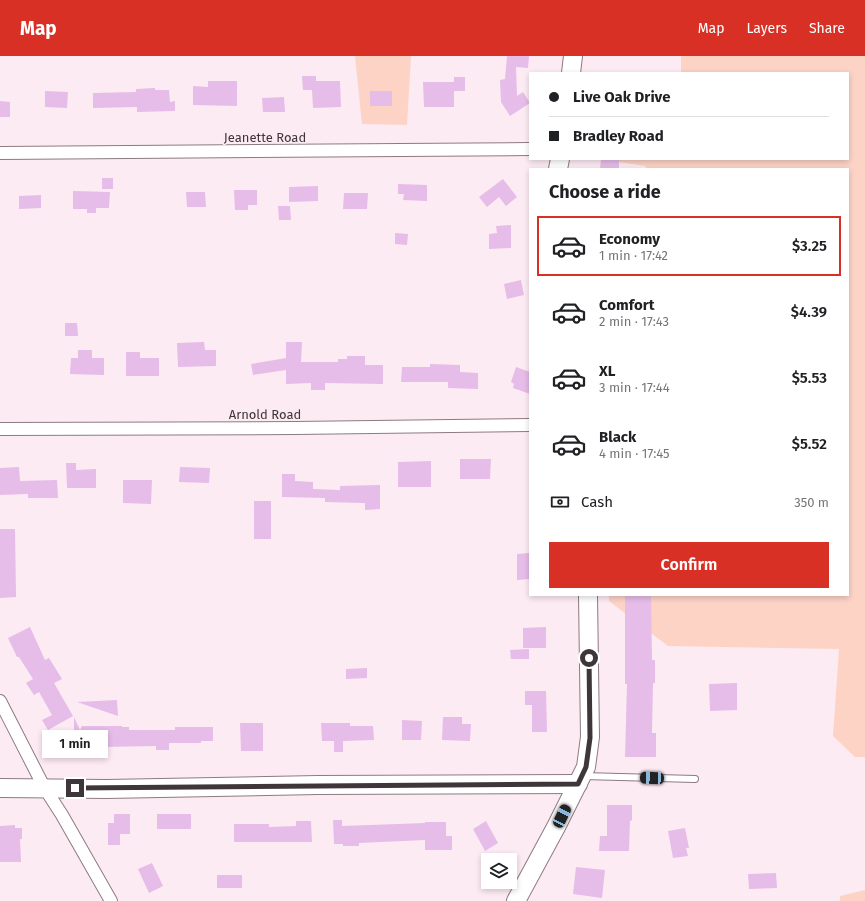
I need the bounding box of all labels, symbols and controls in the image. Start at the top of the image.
text: Map [20,17,57,40]
text: Map [698,20,724,37]
text: Layers [746,20,787,37]
text: Share [809,20,845,37]
text: Live Oak Drive [573,88,670,106]
text: Bradley Road [573,127,664,145]
street label: Jeanette Road [224,130,306,145]
text: Choose a ride [549,181,661,203]
icon: car [551,228,587,264]
text: Economy [599,230,660,248]
text: $3.25 [792,237,827,255]
text: 1 min · 17:42 [599,248,668,263]
icon: car [551,294,587,330]
text: Comfort [599,296,655,314]
text: $4.39 [791,303,827,321]
text: 2 min · 17:43 [599,314,669,329]
icon: car [551,360,587,396]
text: XL [599,362,615,380]
text: $5.53 [792,369,827,387]
text: 3 min · 17:44 [599,380,670,395]
street label: Arnold Road [229,407,301,422]
icon: car [551,426,587,462]
text: Black [599,428,636,446]
text: $5.52 [792,435,827,453]
text: 4 min · 17:45 [599,446,670,461]
icon: cash [549,491,571,513]
text: Cash [581,493,613,511]
text: 350 m [794,495,829,510]
button: Confirm [549,542,829,588]
route start [580,649,598,667]
callout: 1 min [42,730,108,758]
text: 1 min [59,736,91,751]
car [640,772,664,784]
route end [66,779,84,797]
car [551,803,573,829]
map controls [481,853,517,889]
button: layers [481,853,517,889]

